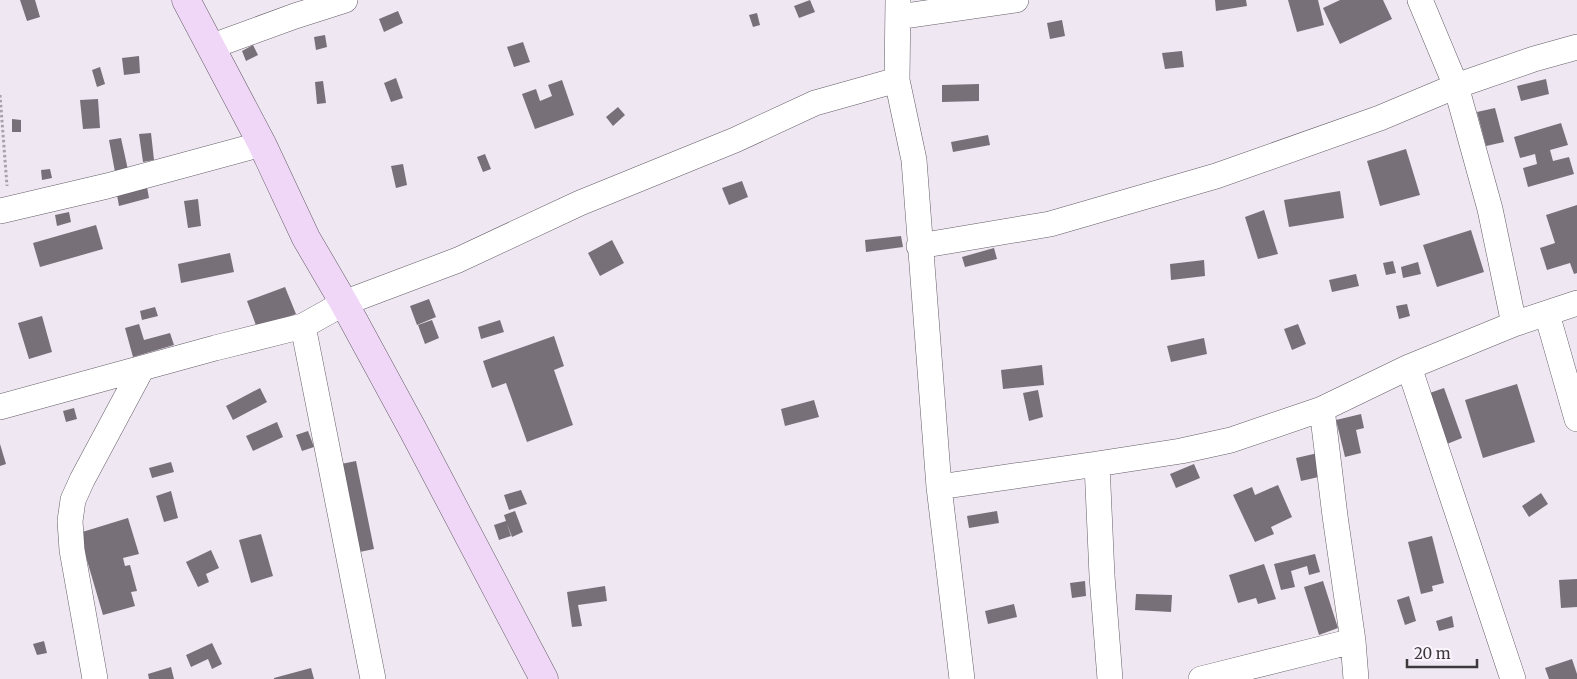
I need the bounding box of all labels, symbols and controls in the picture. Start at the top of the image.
scale bar [1407,636,1477,668]
text: 20 m [1414,644,1451,663]

